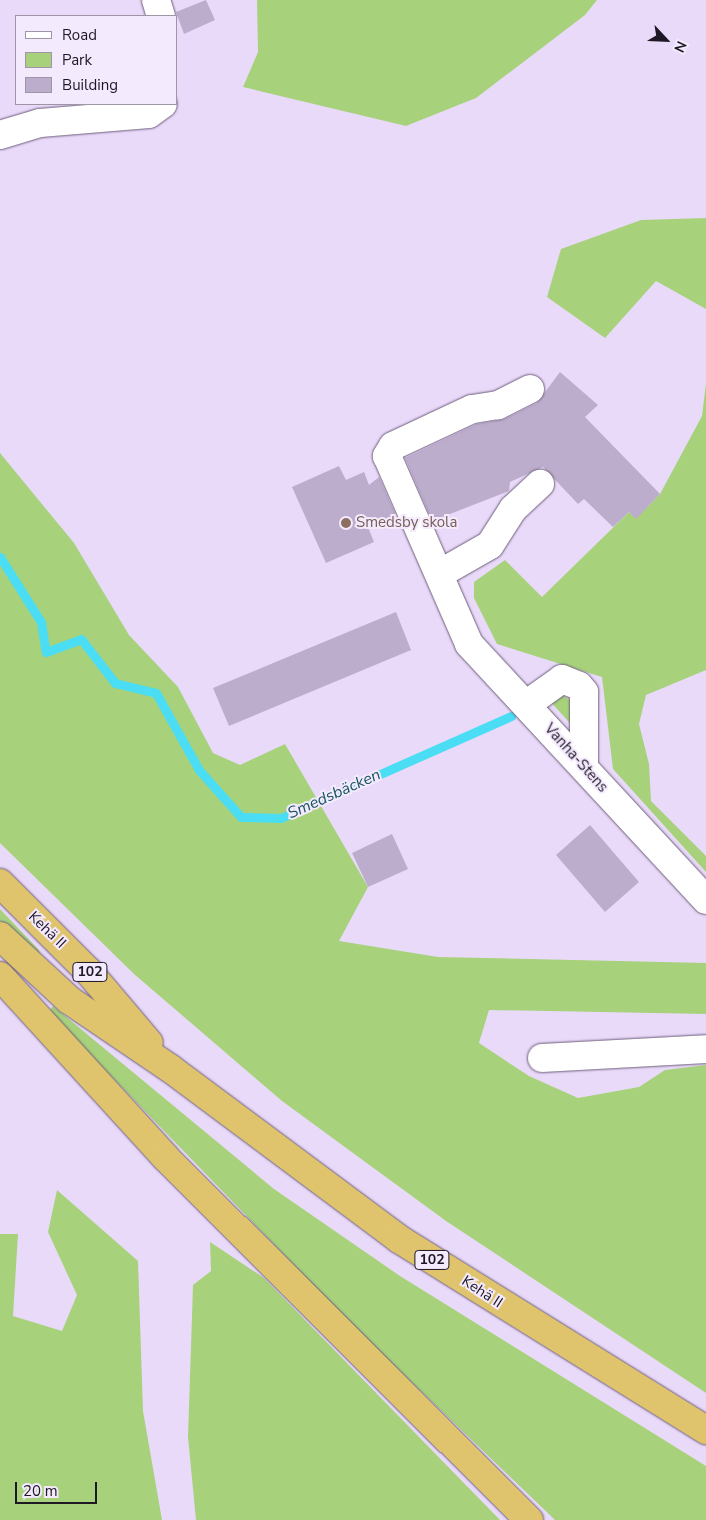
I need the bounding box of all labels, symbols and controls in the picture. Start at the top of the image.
legend [15,15,178,105]
north arrow [641,15,691,65]
text: Road [62,25,97,45]
text: N [669,38,691,55]
text: Park [62,50,92,70]
text: Building [62,75,118,95]
place label: Smedsby skola [356,514,457,532]
marker: Smedsby skola [340,517,352,529]
street label: Vanha-Stens [540,720,612,796]
water label: Smedsbäcken [285,765,383,823]
street label: Kehä II [24,908,70,952]
road number: 102 [71,960,109,984]
road number: 102 [413,1248,451,1272]
street label: Kehä II [458,1272,506,1312]
scale bar [18,1472,100,1504]
text: 20 m [23,1481,58,1501]

